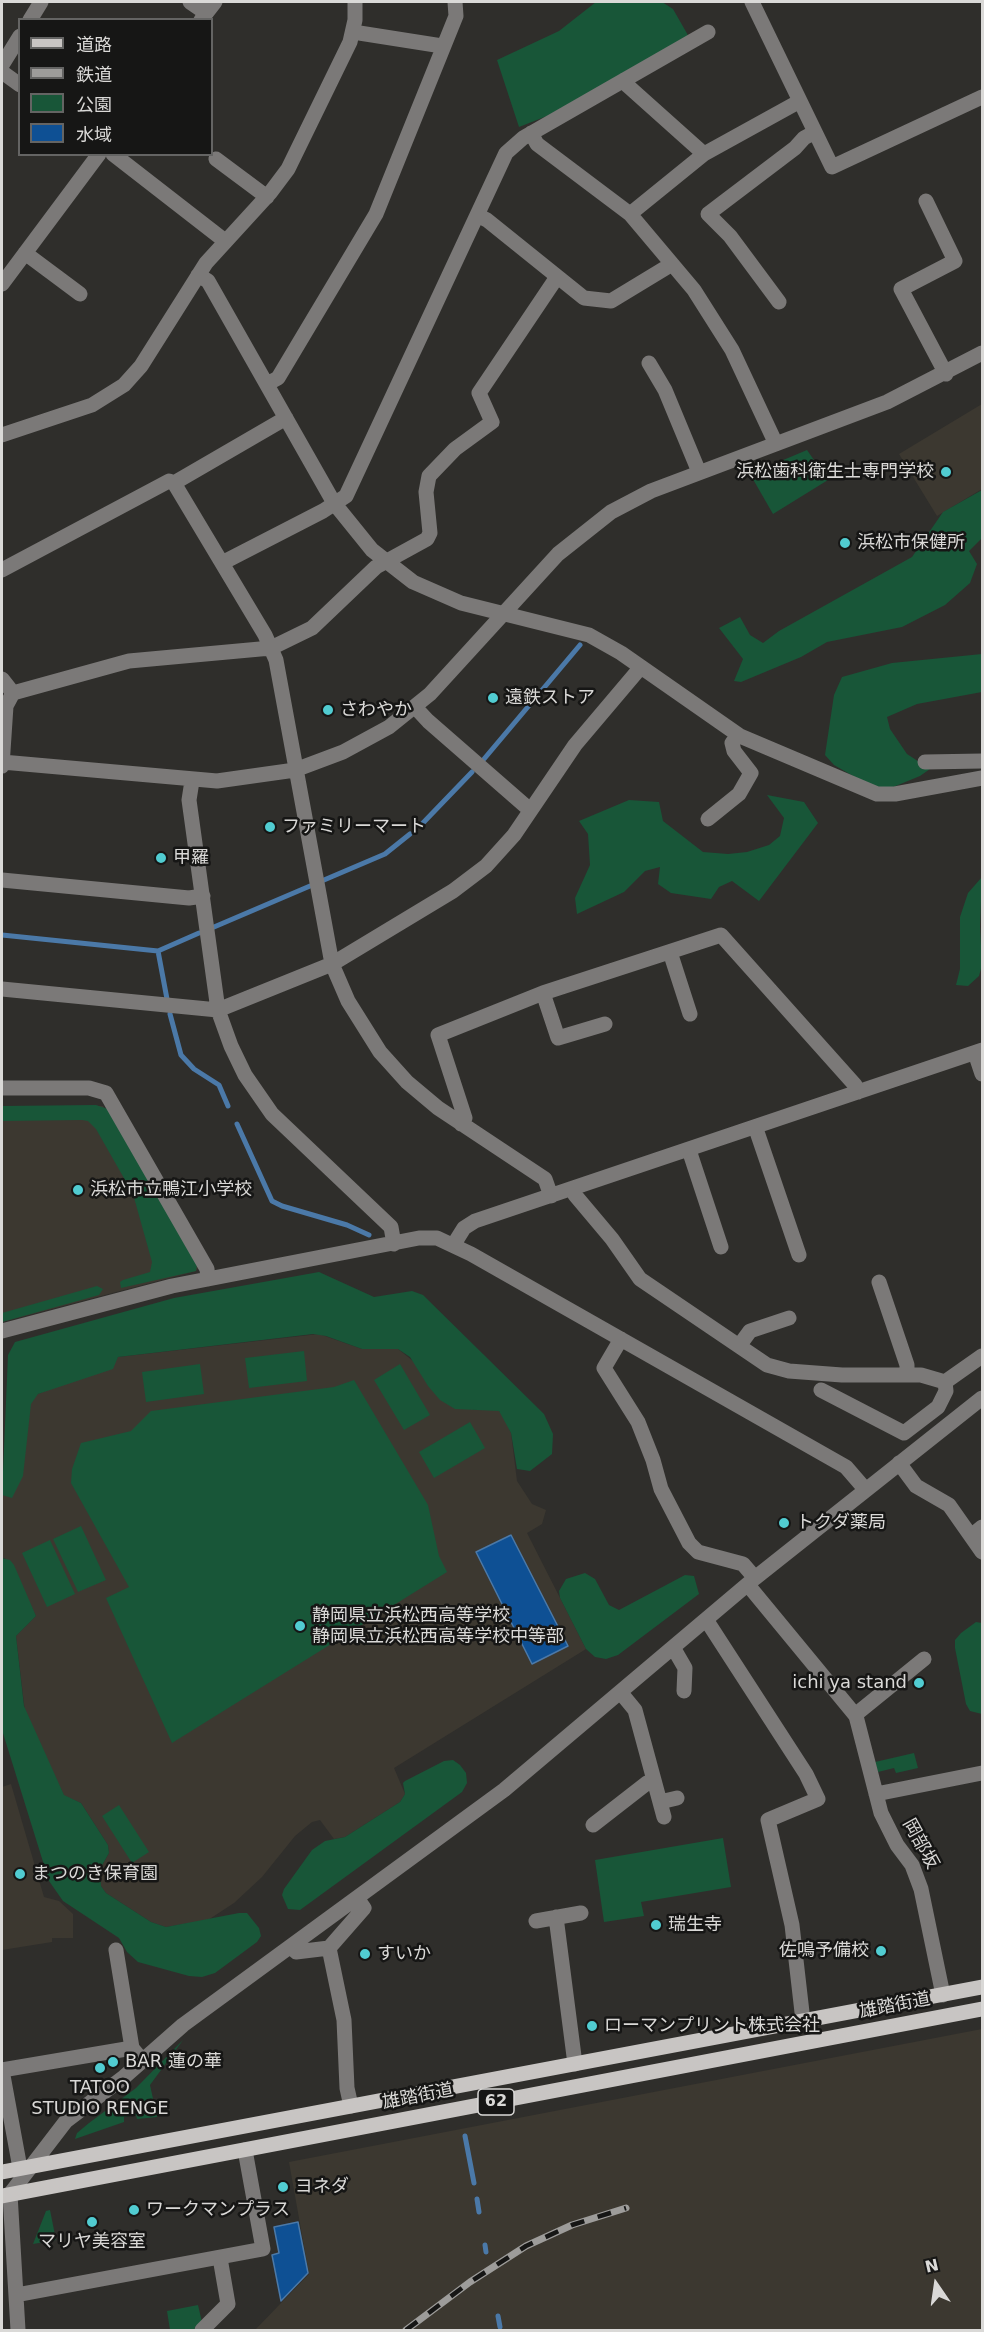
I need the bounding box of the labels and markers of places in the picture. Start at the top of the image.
place label: 浜松歯科衛生士専門学校 [736,461,934,483]
marker: 浜松歯科衛生士専門学校 [939,465,953,479]
place label: 浜松市保健所 [857,532,965,554]
marker: 浜松市保健所 [838,536,852,550]
place label: 遠鉄ストア [505,687,595,709]
marker: 遠鉄ストア [486,691,500,705]
place label: さわやか [340,699,412,721]
marker: さわやか [321,703,335,717]
place label: ファミリーマート [282,816,426,838]
marker: ファミリーマート [263,820,277,834]
place label: 甲羅 [173,847,209,869]
marker: 甲羅 [154,851,168,865]
place label: 浜松市立鴨江小学校 [90,1179,252,1201]
marker: 浜松市立鴨江小学校 [71,1183,85,1197]
place label: トクダ薬局 [796,1512,886,1534]
marker: トクダ薬局 [777,1516,791,1530]
place label: 静岡県立浜松西高等学校 静岡県立浜松西高等学校中等部 [312,1605,564,1648]
marker: 静岡県立浜松西高等学校 静岡県立浜松西高等学校中等部 [293,1619,307,1633]
place label: ichi ya stand [792,1672,907,1694]
marker: ichi ya stand [912,1676,926,1690]
place label: まつのき保育園 [32,1863,158,1885]
marker: まつのき保育園 [13,1867,27,1881]
place label: 瑞生寺 [668,1914,722,1936]
marker: 瑞生寺 [649,1918,663,1932]
place label: 佐鳴予備校 [779,1940,869,1962]
place label: すいか [377,1943,431,1965]
marker: 佐鳴予備校 [874,1944,888,1958]
marker: すいか [358,1947,372,1961]
place label: ローマンプリント株式会社 [604,2015,820,2037]
marker: ローマンプリント株式会社 [585,2019,599,2033]
place label: BAR 蓮の華 [125,2051,222,2073]
marker: BAR 蓮の華 [106,2055,120,2069]
marker: TATOO STUDIO RENGE [93,2061,107,2075]
place label: TATOO STUDIO RENGE [31,2077,169,2120]
place label: ヨネダ [295,2176,349,2198]
marker: ヨネダ [276,2180,290,2194]
place label: ワークマンプラス [146,2199,290,2221]
marker: ワークマンプラス [127,2203,141,2217]
marker: マリヤ美容室 [85,2215,99,2229]
place label: マリヤ美容室 [38,2231,146,2253]

